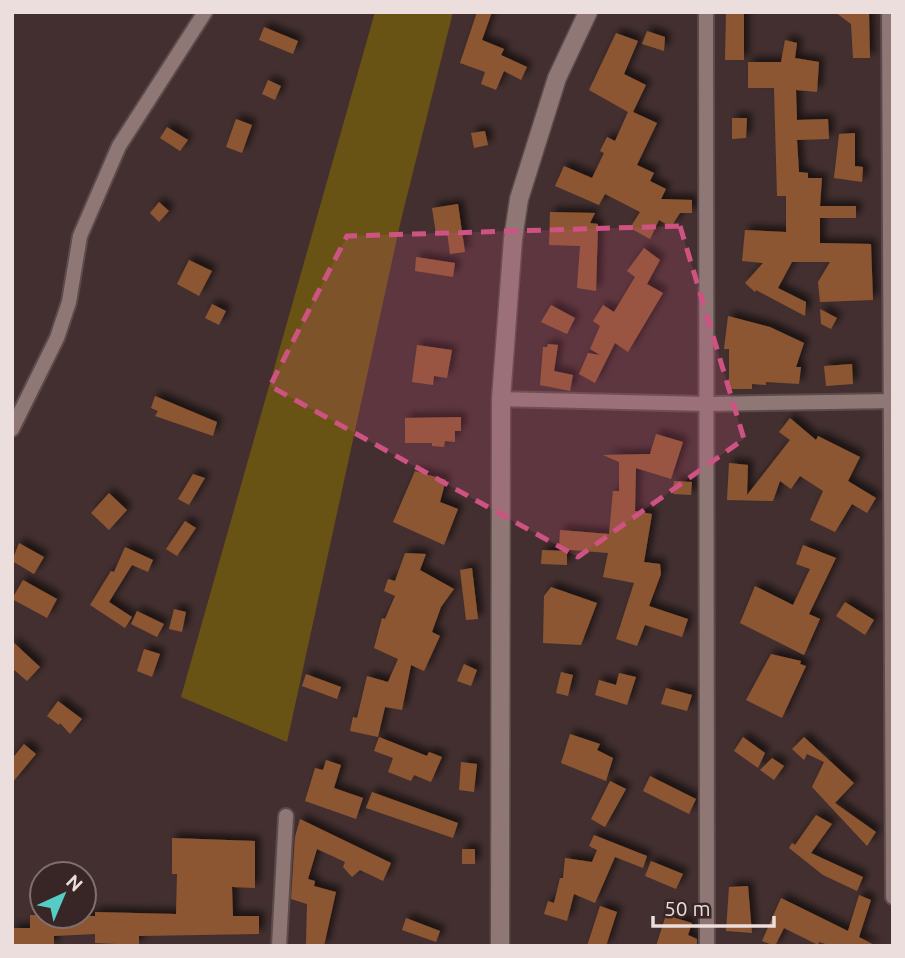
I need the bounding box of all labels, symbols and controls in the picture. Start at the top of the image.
north arrow [28,860,98,930]
text: N [62,870,88,896]
scale bar [653,884,774,928]
text: 50 m [664,896,711,920]

